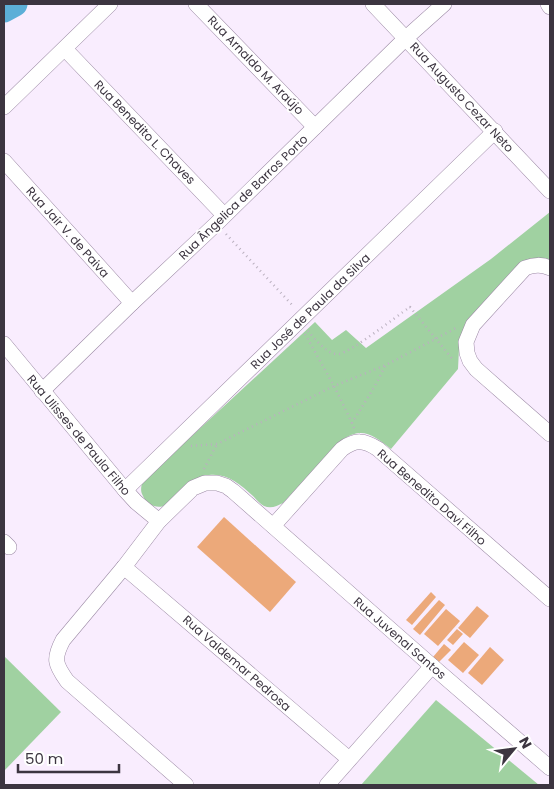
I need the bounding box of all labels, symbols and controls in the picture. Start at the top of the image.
street label: Rua Arnaldo M. Araújo [204,12,308,118]
street label: Rua Augusto Cezar Neto [406,38,518,156]
street label: Rua Benedito L. Chaves [91,76,199,188]
street label: Rua Ângelica de Barros Porto [175,130,312,263]
street label: Rua Jair V. de Paiva [23,183,113,281]
street label: Rua José de Paula da Silva [246,249,374,373]
street label: Rua Ulisses de Paula Filho [23,371,135,499]
street label: Rua Benedito Davi Filho [374,445,490,549]
street label: Rua Juvenal Santos [350,593,450,683]
street label: Rua Valdemar Pedrosa [179,611,295,715]
north arrow [489,724,539,774]
text: N [514,733,537,752]
scale bar [18,742,119,774]
text: 50 m [25,748,63,769]

